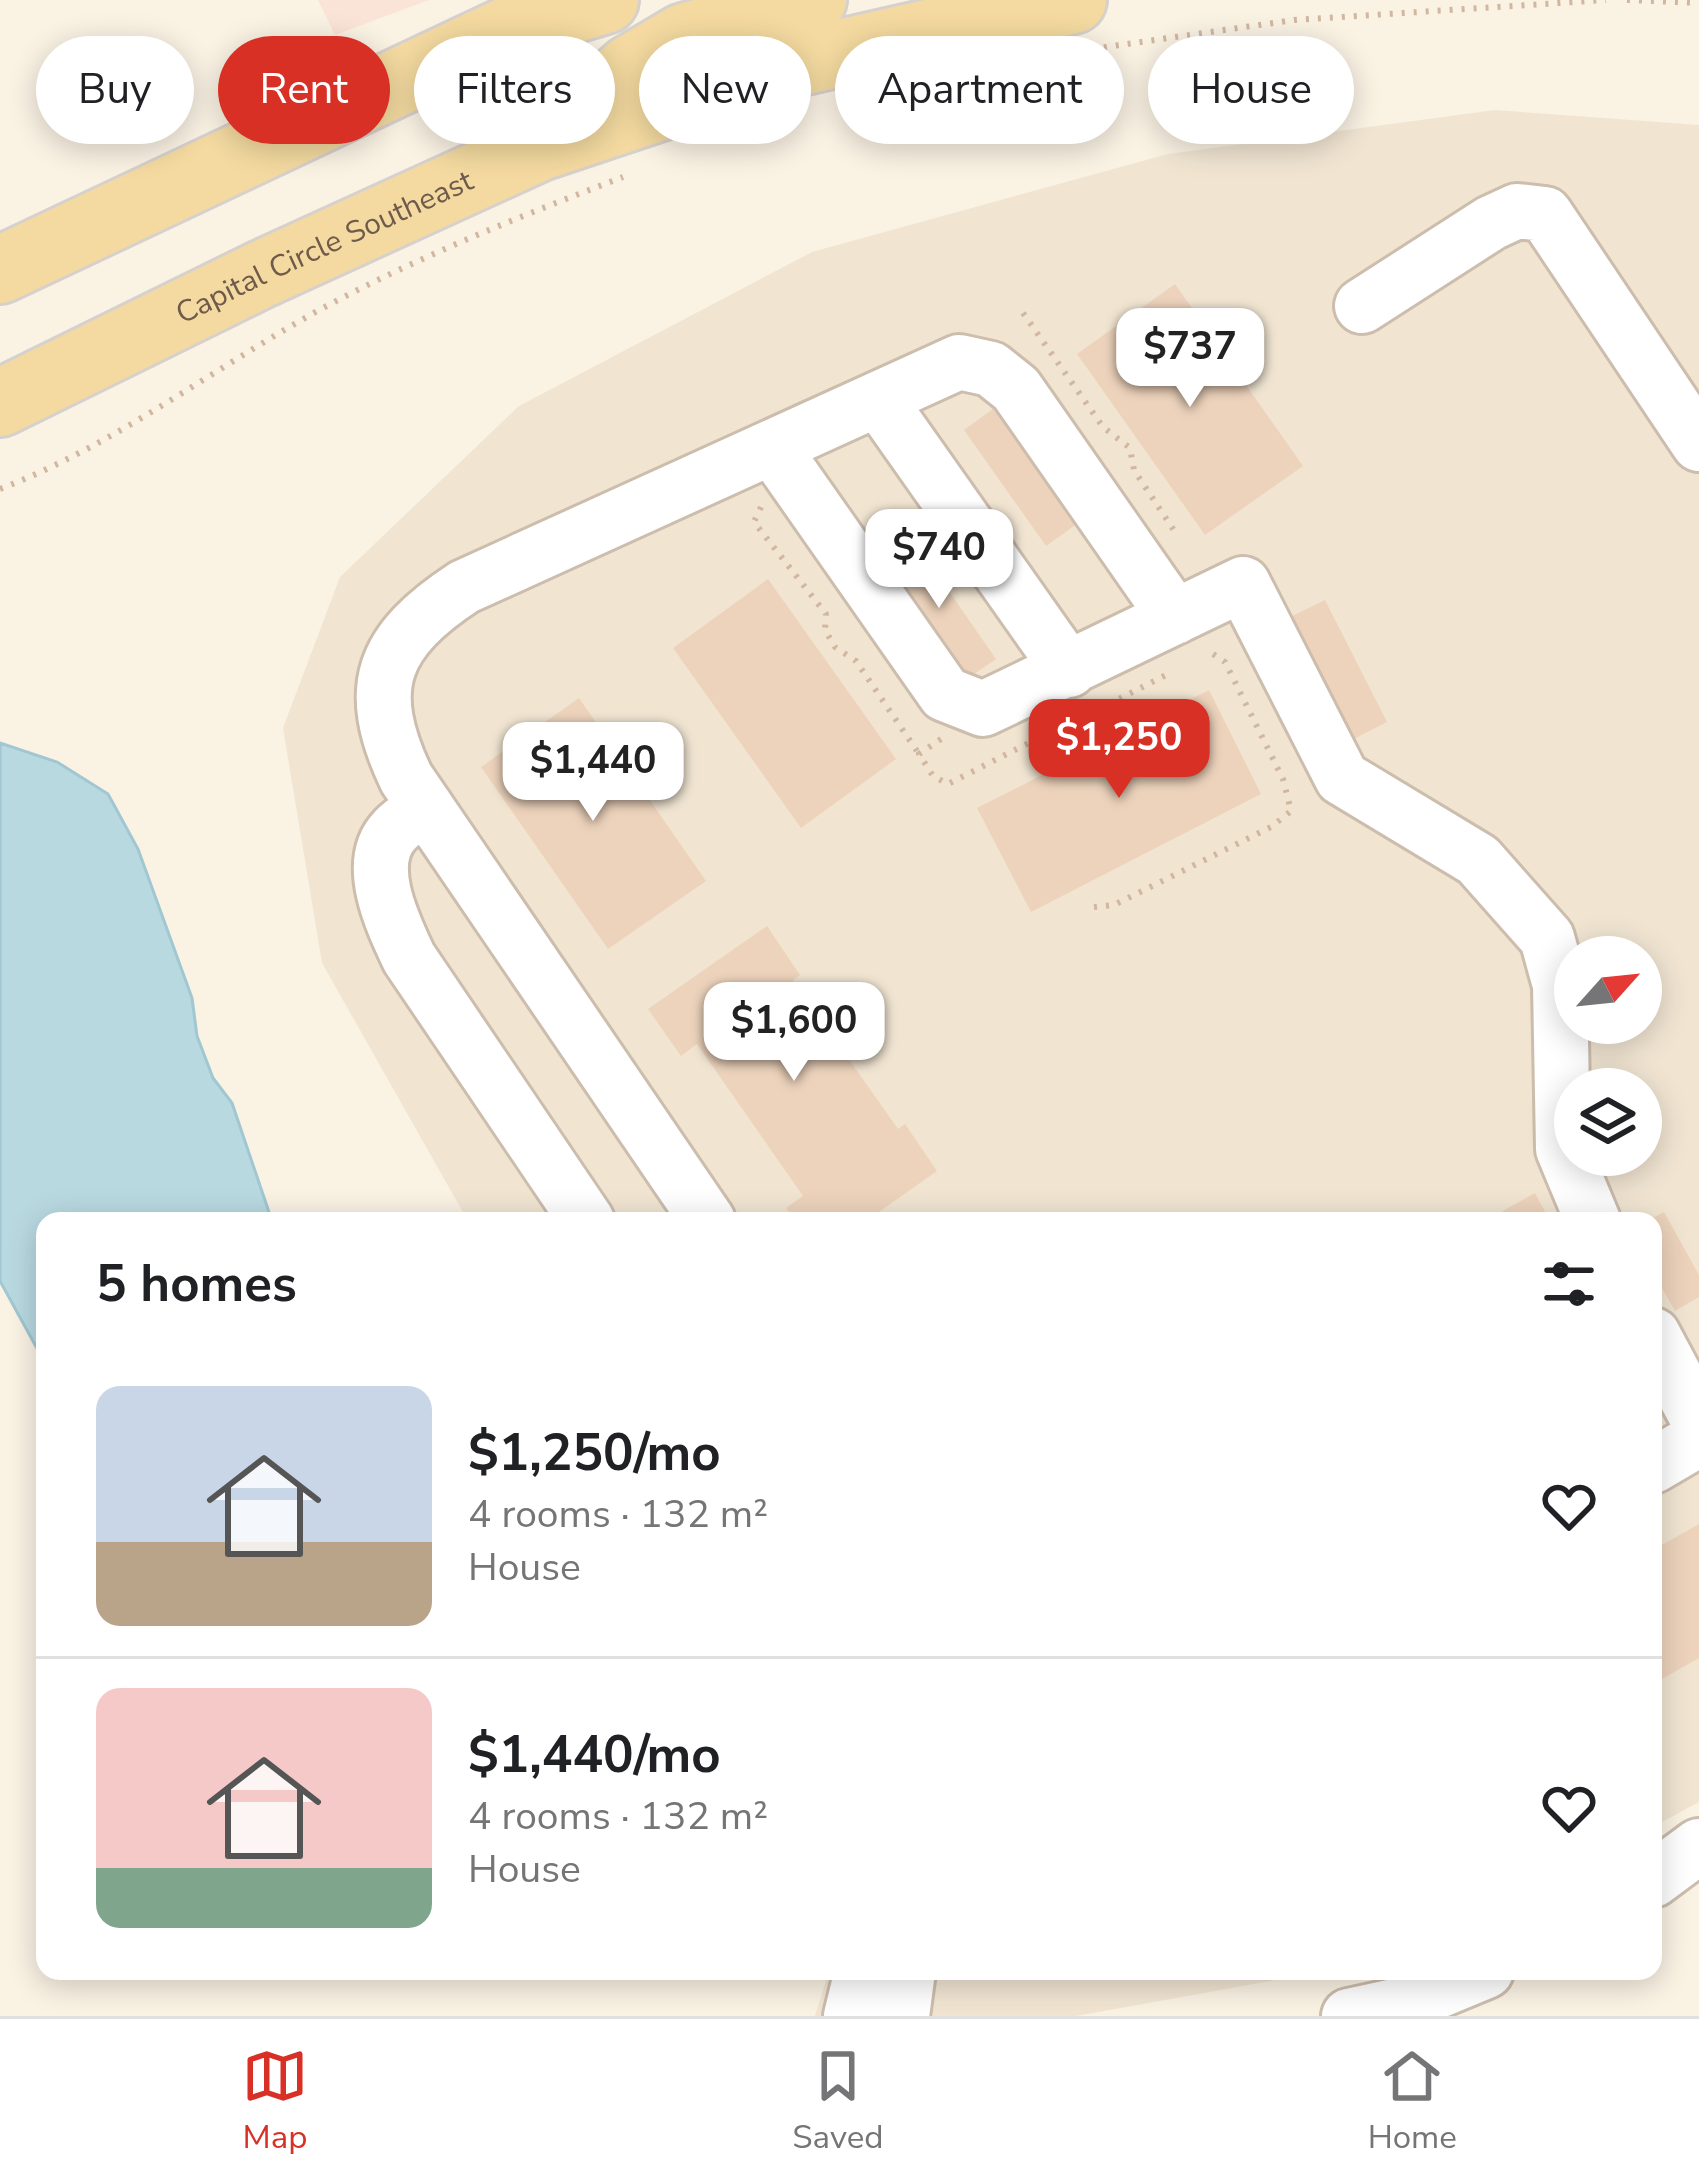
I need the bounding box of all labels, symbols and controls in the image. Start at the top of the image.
chip: Buy [36,36,194,144]
chip: Rent [218,36,390,144]
chip: Filters [414,36,615,144]
chip: New [639,36,811,144]
chip: Apartment [835,36,1124,144]
chip: House [1148,36,1354,144]
street label: Capital Circle Southeast [169,160,480,334]
pin: $737 [1119,308,1261,410]
text: $737 [1143,320,1237,373]
pin: $740 [868,509,1010,611]
text: $740 [892,521,986,574]
pin: $1,250 [1021,699,1217,801]
text: $1,250 [1056,711,1182,764]
pin: $1,440 [495,722,691,824]
text: $1,440 [530,734,656,787]
north arrow [1554,936,1662,1044]
map controls [1554,936,1662,1176]
pin: $1,600 [696,982,892,1084]
text: $1,600 [731,994,857,1047]
button: layers [1554,1068,1662,1176]
text: 5 homes [96,1249,297,1319]
icon: filters [1536,1251,1602,1317]
text: $1,250/mo [468,1418,721,1488]
icon: home [192,1434,336,1578]
icon: heart [1536,1473,1602,1539]
text: 4 rooms · 132 m² [468,1488,768,1541]
text: House [468,1541,581,1594]
text: $1,440/mo [468,1720,721,1790]
icon: home [192,1736,336,1880]
icon: heart [1536,1775,1602,1841]
text: 4 rooms · 132 m² [468,1790,768,1843]
text: House [468,1843,581,1896]
tab: Map [242,2043,308,2160]
tab: Saved [792,2043,883,2160]
tab: Home [1368,2043,1457,2160]

